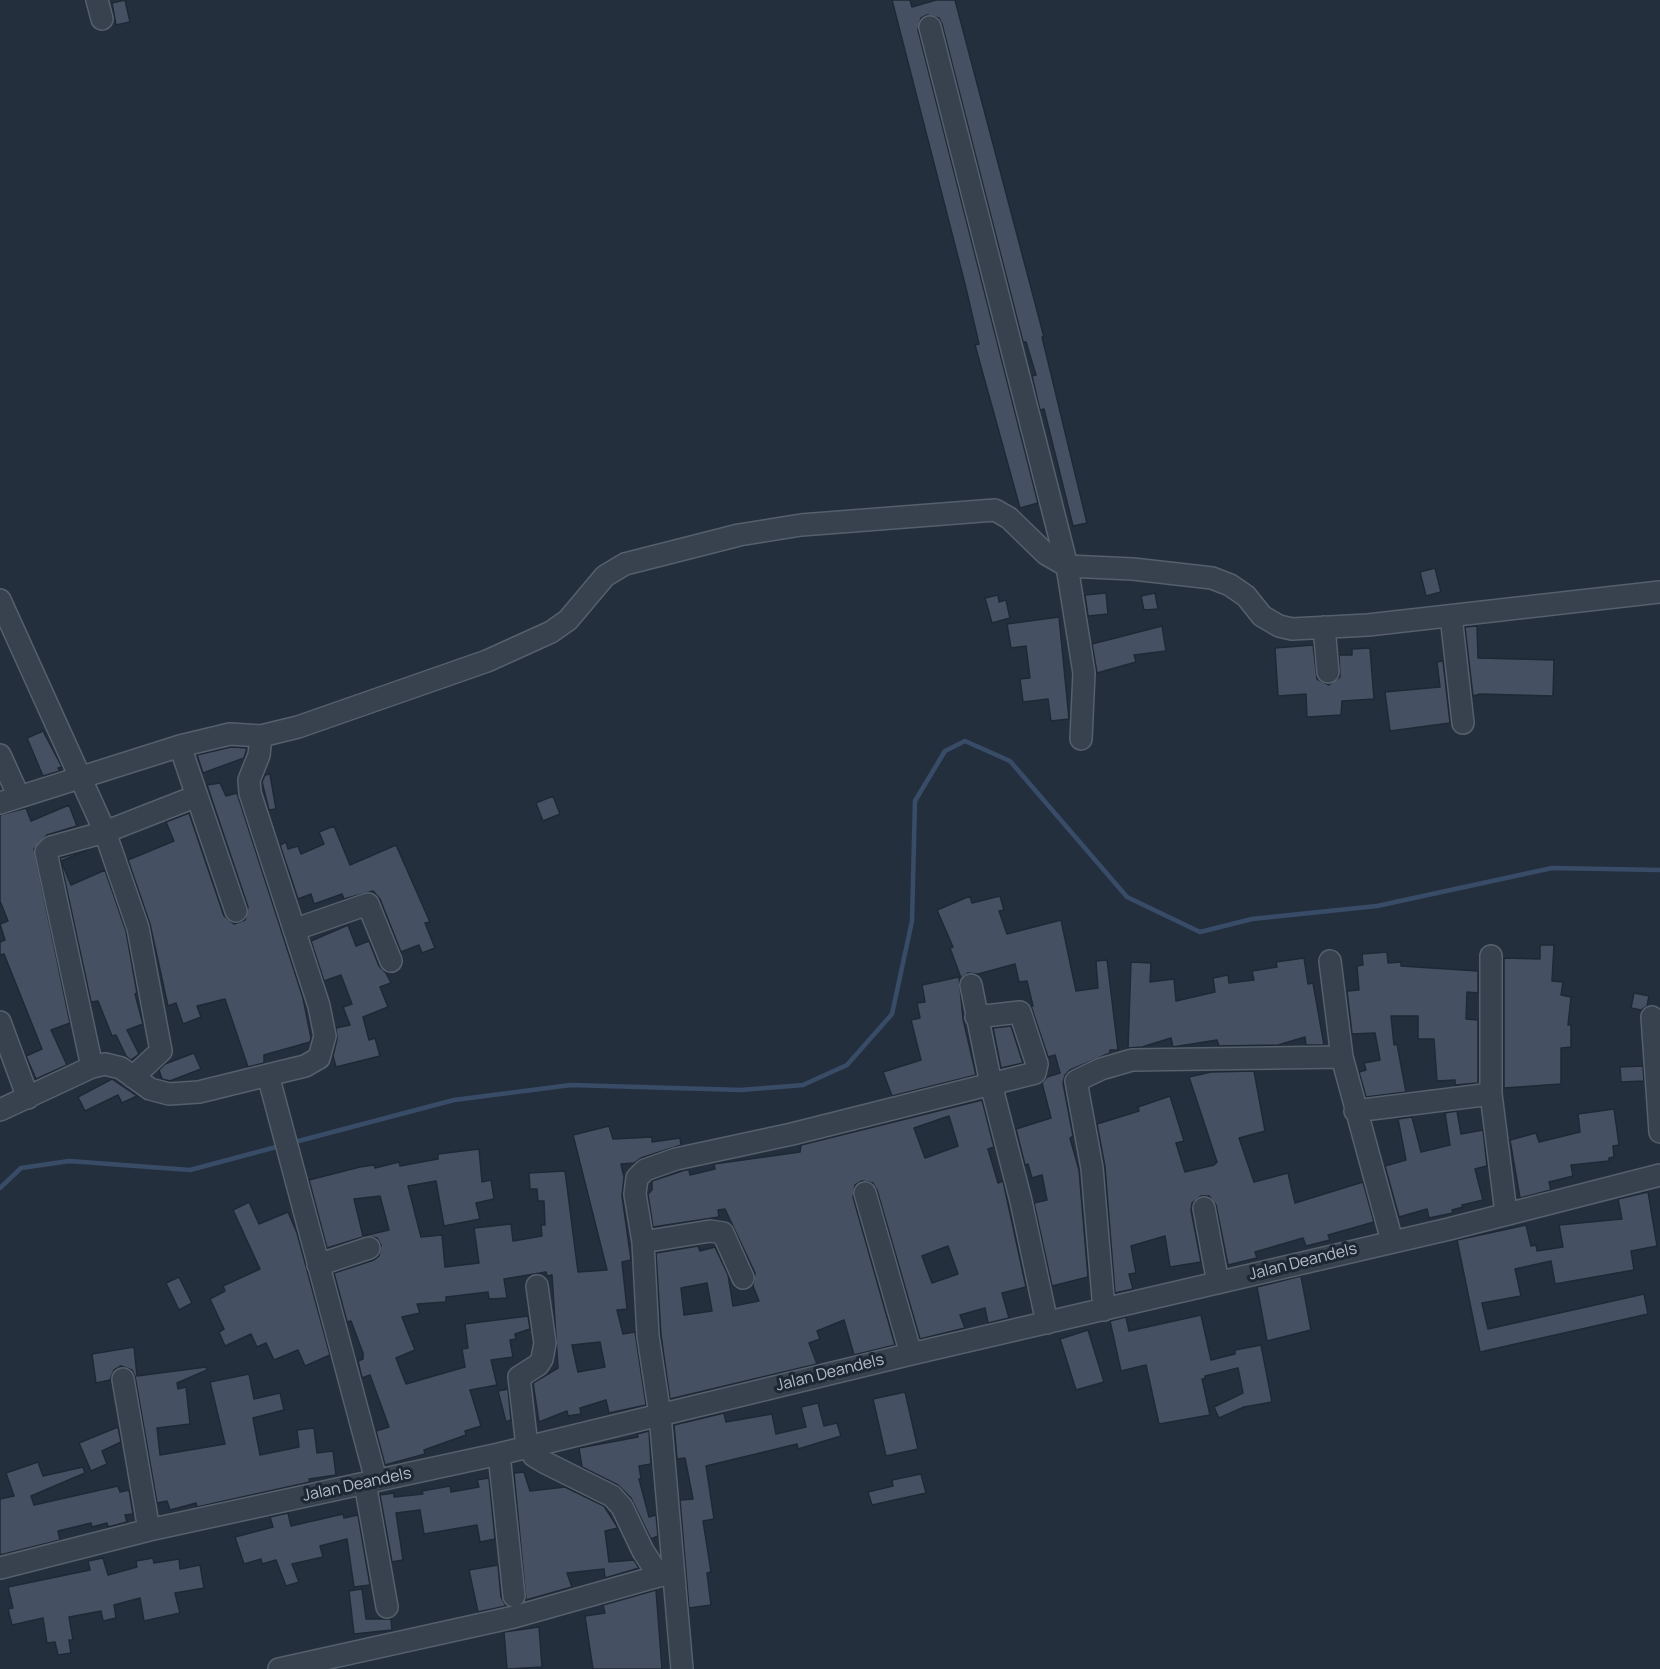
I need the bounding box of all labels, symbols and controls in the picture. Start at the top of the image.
street label: Jalan Deandels [1247,1239,1359,1285]
street label: Jalan Deandels [774,1350,886,1396]
street label: Jalan Deandels [301,1464,413,1506]

